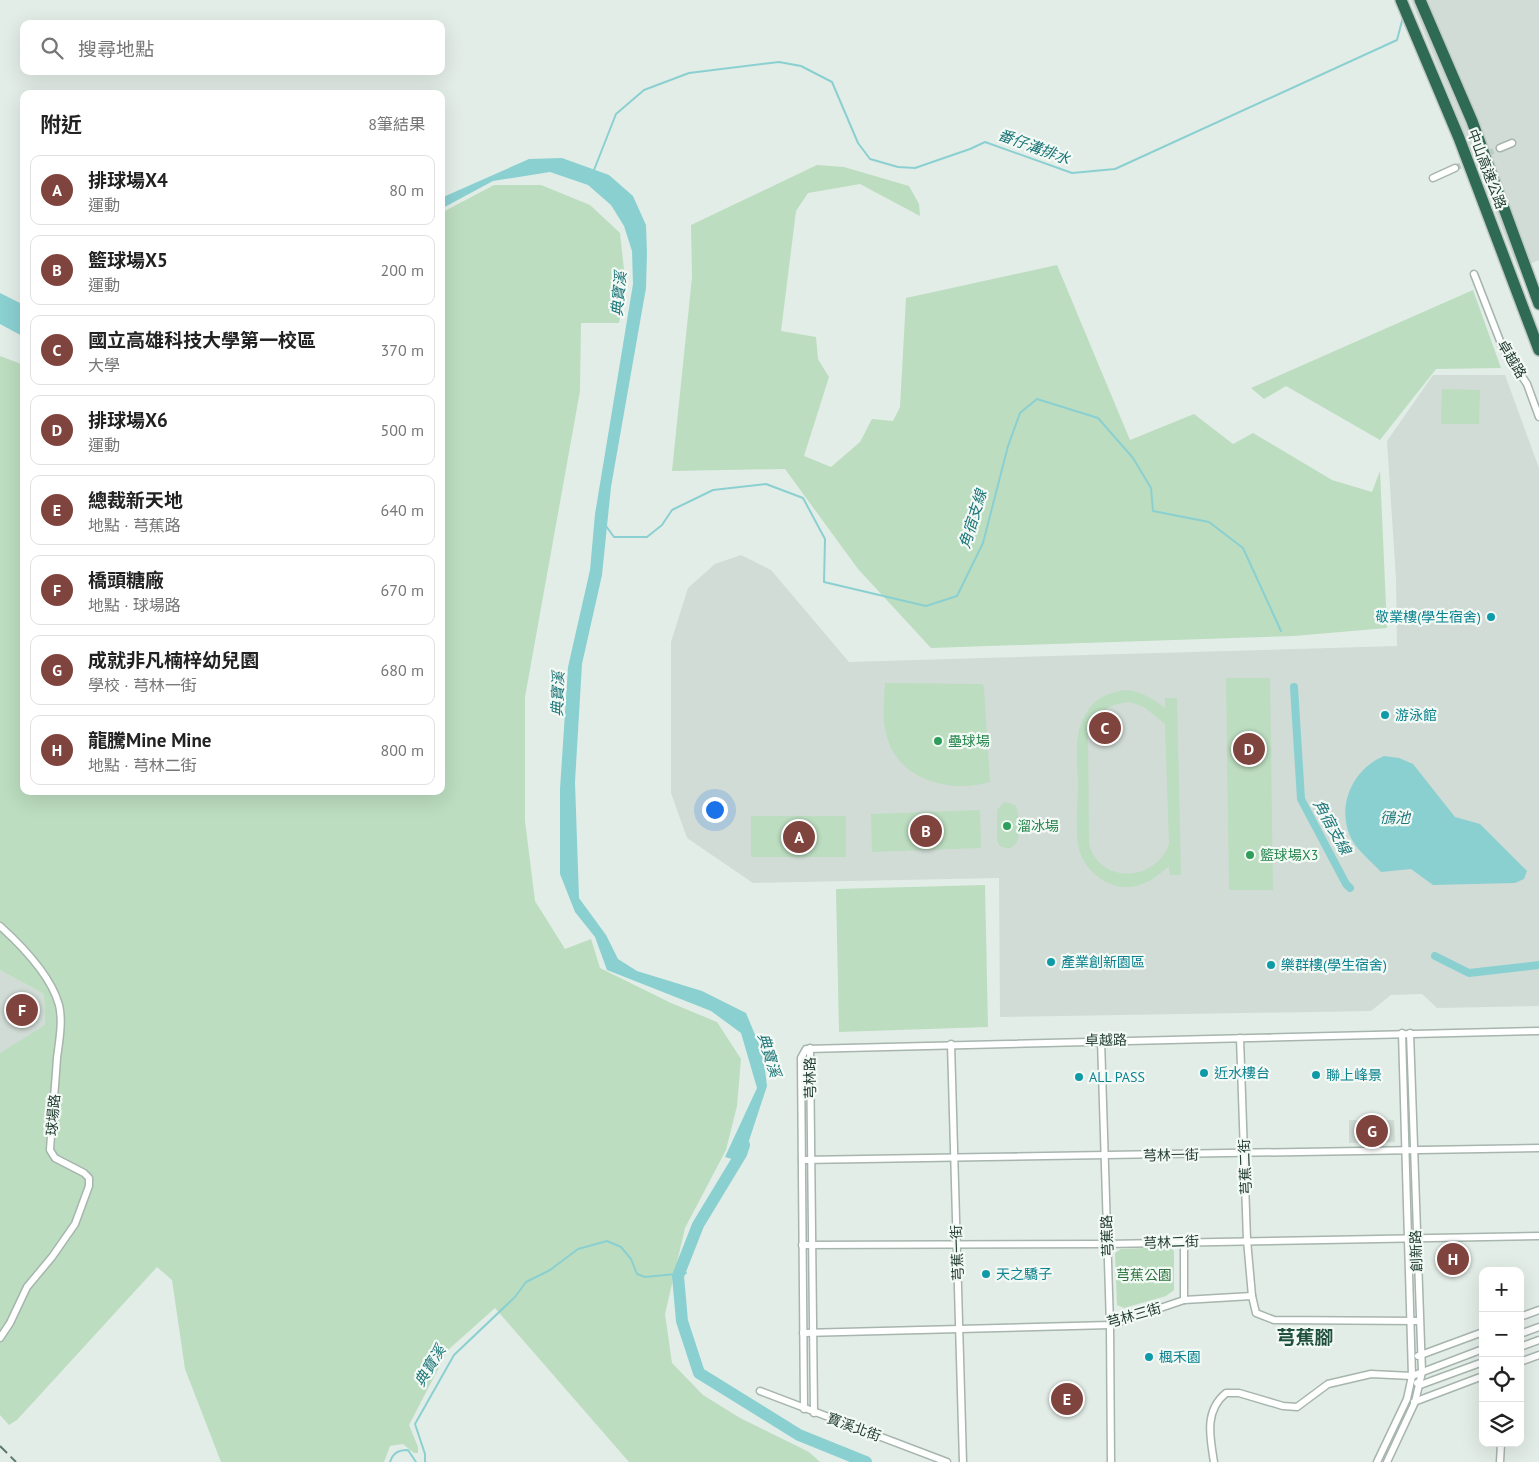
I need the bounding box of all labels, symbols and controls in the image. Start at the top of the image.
search box [20,20,445,75]
icon: search [38,34,66,62]
text: 搜尋地點 [78,37,154,61]
text: 附近 [40,111,82,138]
text: 8筆結果 [368,114,425,134]
water label: 番仔溝排水 [996,125,1074,169]
street label: 中山高速公路 [1464,127,1510,211]
text: 排球場X4 [88,168,168,192]
text: A [52,180,62,200]
text: 80 m [389,180,424,200]
text: 運動 [88,195,120,215]
text: 籃球場X5 [88,248,168,272]
text: B [52,260,62,280]
text: 200 m [381,260,424,280]
water label: 典寶溪 [607,269,630,317]
text: 運動 [88,275,120,295]
text: 國立高雄科技大學第一校區 [88,328,316,352]
street label: 卓越路 [1493,336,1531,382]
text: C [53,340,61,360]
text: 370 m [381,340,424,360]
text: 大學 [88,355,120,375]
text: 排球場X6 [88,408,168,432]
text: D [52,420,62,440]
text: 500 m [381,420,424,440]
text: 運動 [88,435,120,455]
water label: 角宿支線 [955,485,991,550]
text: 總裁新天地 [88,488,183,512]
text: E [53,500,61,520]
text: 640 m [381,500,424,520]
text: 地點 · 芎蕉路 [88,515,181,535]
text: 橋頭糖廠 [88,568,164,592]
text: F [53,580,61,600]
text: 670 m [381,580,424,600]
text: 地點 · 球場路 [88,595,181,615]
place label: 敬業樓(學生宿舍) [1375,608,1481,626]
marker: 敬業樓(學生宿舍) [1485,611,1497,623]
text: 成就非凡楠梓幼兒園 [88,648,259,672]
text: G [52,660,62,680]
text: 680 m [381,660,424,680]
water label: 典寶溪 [547,669,568,717]
text: 學校 · 芎林一街 [88,675,197,695]
place label: 游泳館 [1395,706,1437,724]
pin: C [1089,709,1121,747]
marker: 游泳館 [1379,709,1391,721]
text: 龍騰Mine Mine [88,728,211,752]
pin: D [1233,730,1265,768]
place label: 壘球場 [948,732,990,750]
marker: 壘球場 [932,735,944,747]
text: H [52,740,62,760]
text: 800 m [381,740,424,760]
text: 地點 · 芎林二街 [88,755,197,775]
water label: 角宿支線 [1310,796,1356,859]
your location [702,797,728,823]
water label: 鴴池 [1380,808,1412,827]
pin: B [910,812,942,850]
place label: 溜冰場 [1017,817,1059,835]
pin: A [783,818,815,856]
marker: 溜冰場 [1001,820,1013,832]
place label: 籃球場X3 [1260,846,1318,864]
marker: 籃球場X3 [1244,849,1256,861]
place label: 產業創新園區 [1061,953,1145,971]
marker: 產業創新園區 [1045,956,1057,968]
place label: 樂群樓(學生宿舍) [1281,956,1387,974]
marker: 樂群樓(學生宿舍) [1265,959,1277,971]
pin: F [6,991,38,1029]
water label: 典寶溪 [754,1031,786,1081]
street label: 卓越路 [1085,1031,1127,1049]
street label: 芎林路 [801,1057,819,1099]
place label: 近水樓台 [1214,1064,1270,1082]
place label: 聯上峰景 [1326,1066,1382,1084]
marker: 近水樓台 [1198,1067,1210,1079]
place label: ALL PASS [1089,1068,1145,1086]
marker: 聯上峰景 [1310,1069,1322,1081]
marker: ALL PASS [1073,1071,1085,1083]
street label: 球場路 [42,1093,64,1137]
pin: G [1356,1112,1388,1150]
street label: 芎蕉二街 [1235,1139,1255,1195]
street label: 芎林一街 [1143,1146,1199,1164]
street label: 芎蕉路 [1097,1215,1117,1257]
street label: 芎蕉一街 [947,1225,967,1281]
street label: 創新路 [1406,1230,1426,1272]
street label: 芎林二街 [1143,1232,1199,1252]
pin: H [1437,1240,1469,1278]
place label: 天之驕子 [996,1265,1052,1283]
park label: 芎蕉公園 [1116,1266,1172,1284]
map controls [1479,1267,1524,1447]
button: + [1479,1267,1524,1312]
marker: 天之驕子 [980,1268,992,1280]
street label: 芎林三街 [1105,1299,1163,1331]
button: − [1479,1312,1524,1357]
district label: 芎蕉腳 [1276,1325,1334,1349]
water label: 典寶溪 [410,1340,450,1390]
place label: 楓禾園 [1159,1348,1201,1366]
marker: 楓禾園 [1143,1351,1155,1363]
button: locate [1479,1357,1524,1402]
pin: E [1051,1380,1083,1418]
button: layers [1479,1402,1524,1447]
street label: 寶溪北街 [825,1409,883,1445]

